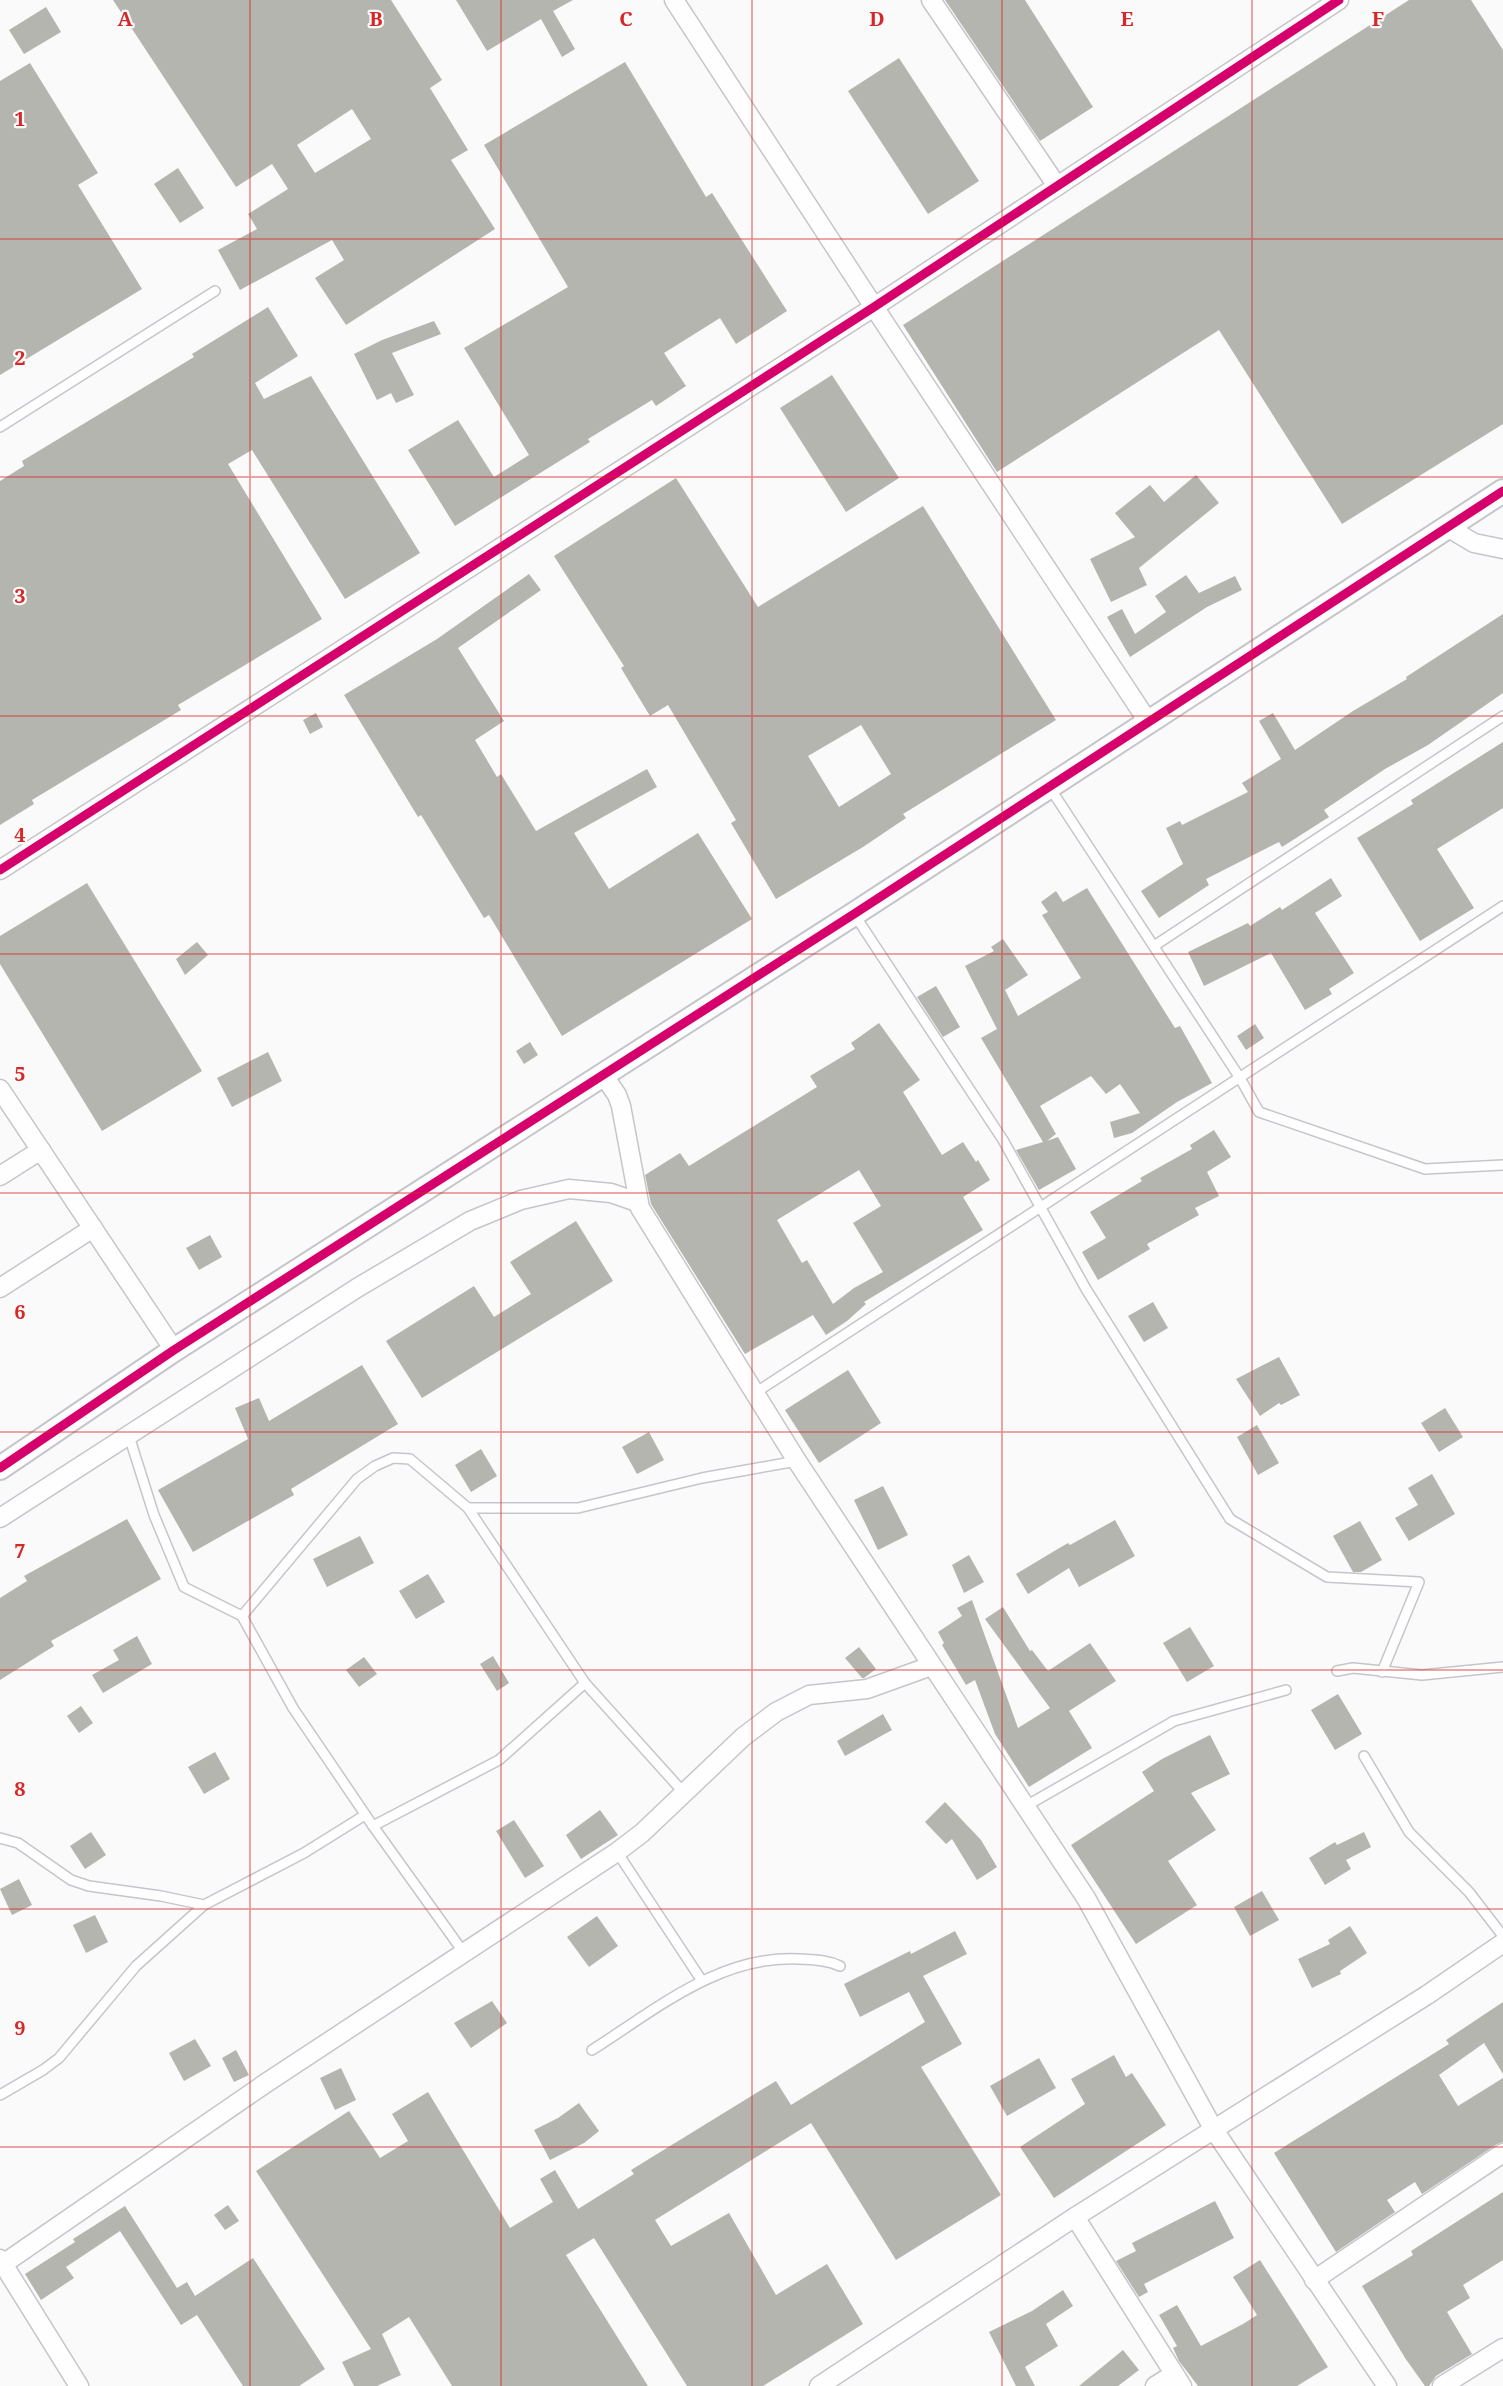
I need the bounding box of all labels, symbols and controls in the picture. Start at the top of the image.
text: A [117,5,133,32]
text: B [369,5,383,32]
text: C [619,5,633,32]
text: D [869,5,885,32]
text: E [1120,5,1134,32]
text: F [1372,5,1384,32]
text: 1 [14,105,26,132]
text: 2 [14,344,26,371]
text: 3 [14,582,26,609]
text: 4 [14,821,26,848]
text: 5 [14,1060,26,1087]
text: 6 [14,1298,26,1325]
text: 7 [14,1537,26,1564]
text: 8 [14,1775,26,1802]
text: 9 [14,2014,26,2041]

